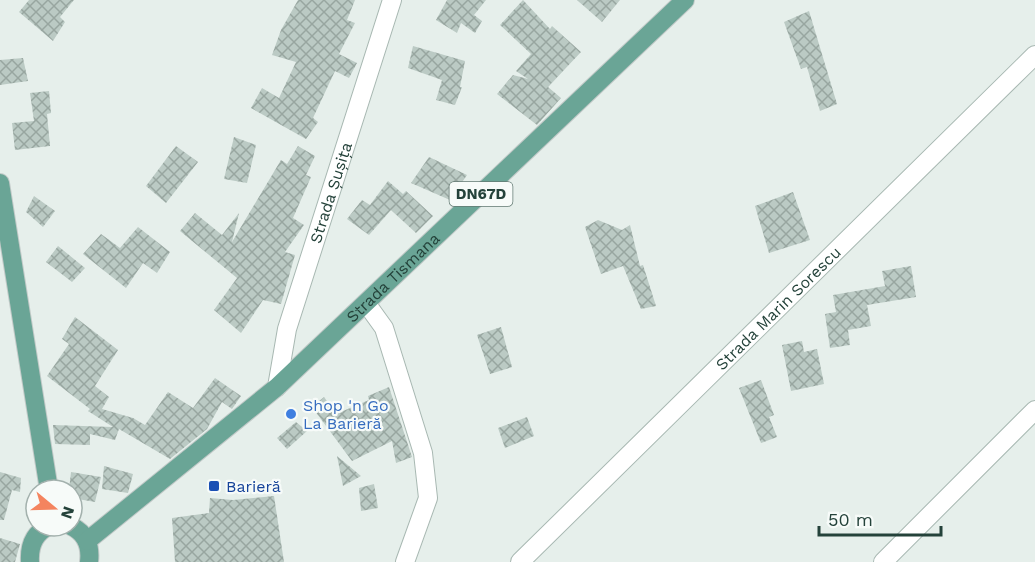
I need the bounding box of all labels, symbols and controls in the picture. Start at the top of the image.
street label: Strada Șușița [305,140,356,246]
road number: DN67D [450,182,512,206]
street label: Strada Tismana [342,229,443,326]
street label: Strada Marin Sorescu [711,242,845,374]
place label: Shop 'n Go La Barieră [303,396,389,433]
marker: Shop 'n Go La Barieră [284,407,298,421]
place label: Barieră [226,477,281,496]
north arrow [24,478,84,538]
marker: Barieră [207,479,221,493]
scale bar [819,499,940,537]
text: N [57,504,79,521]
text: 50 m [828,509,873,530]

